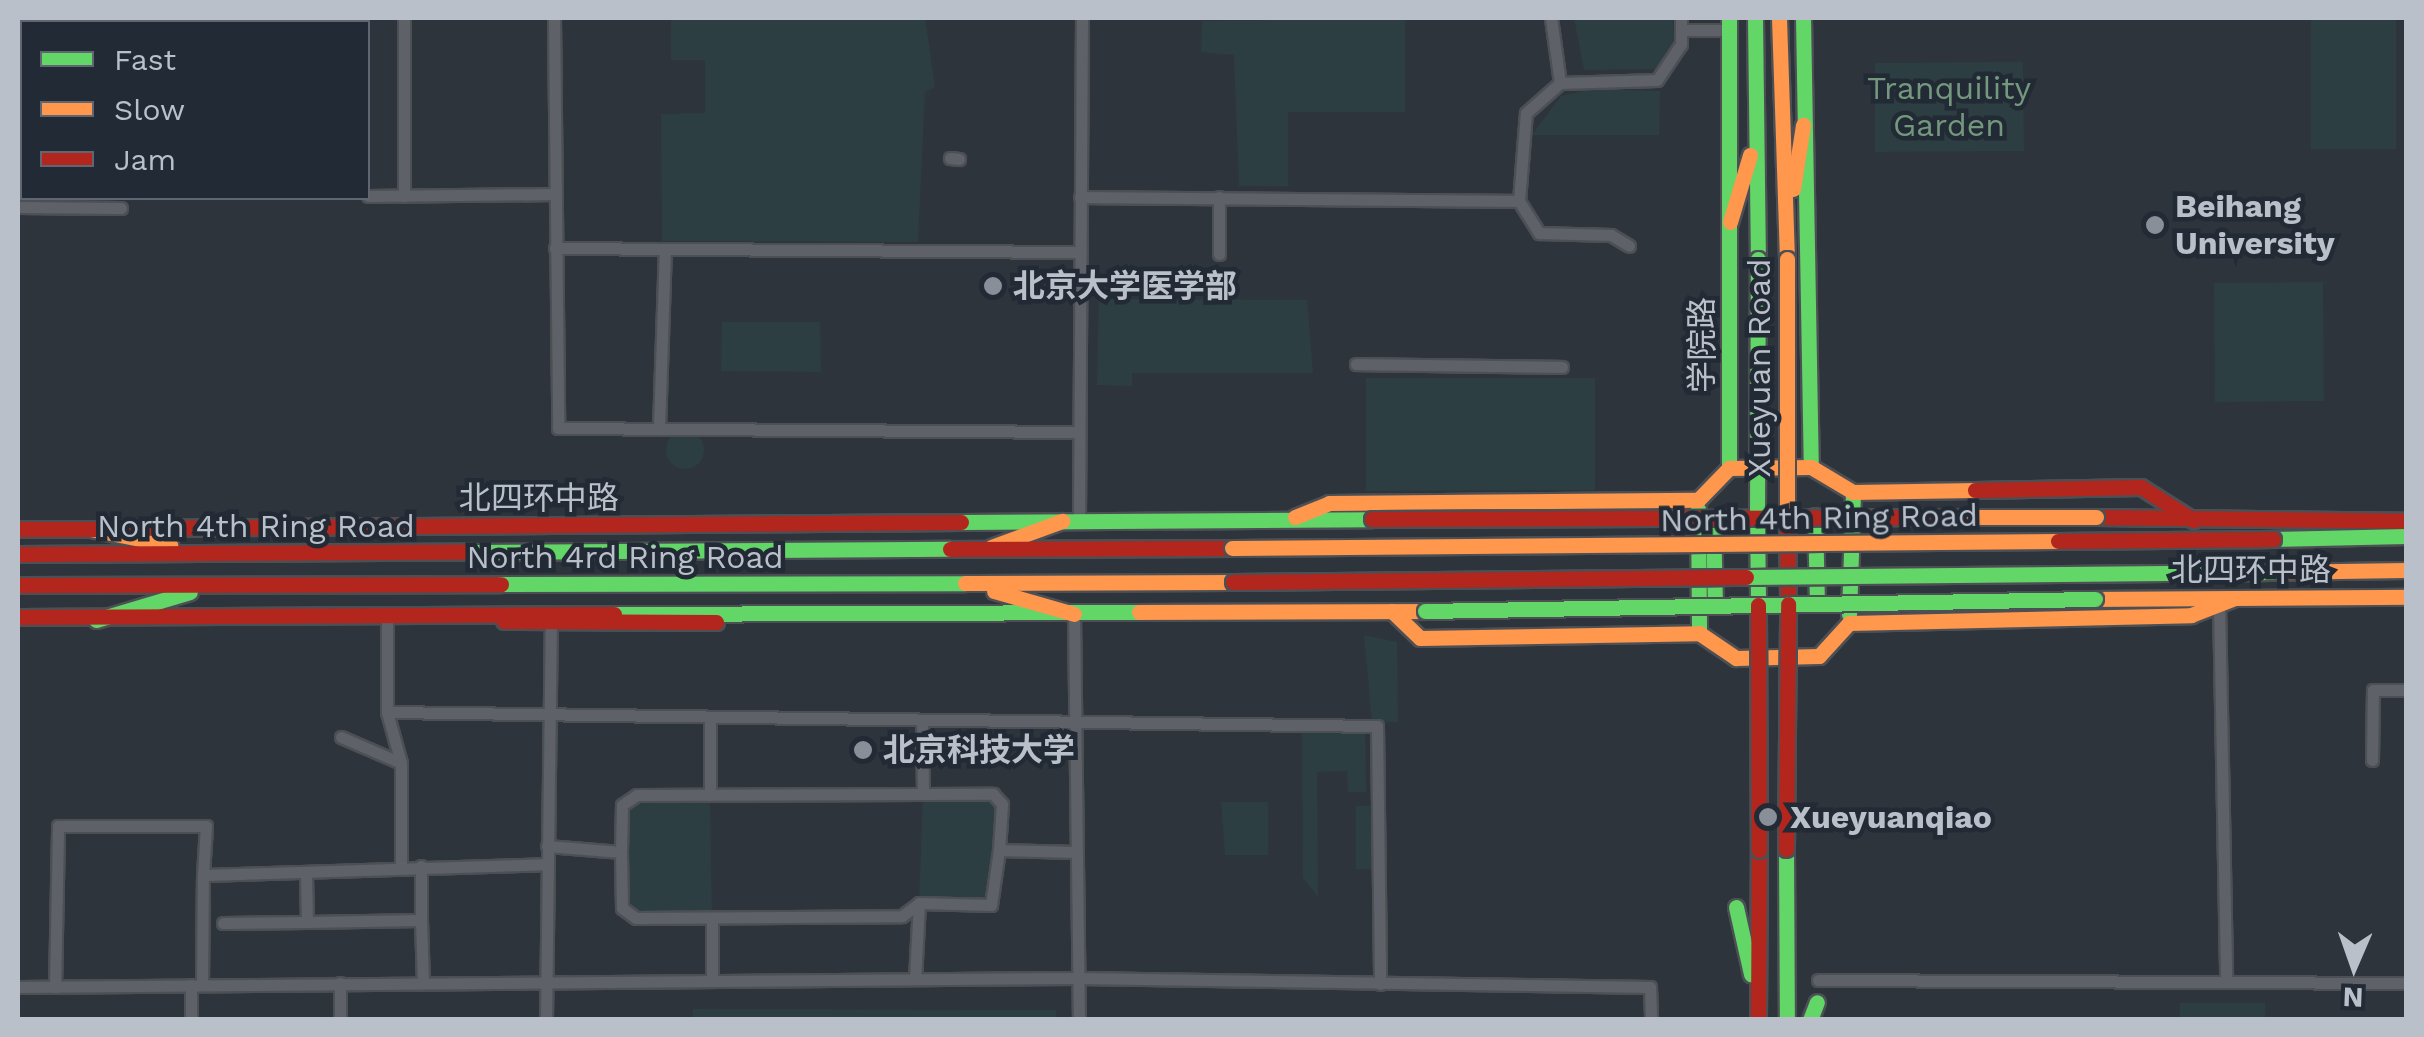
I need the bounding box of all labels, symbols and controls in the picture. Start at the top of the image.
legend [20,20,370,200]
text: Fast [114,42,176,77]
park label: Tranquility Garden [1867,70,2031,145]
text: Slow [114,92,185,127]
text: Jam [114,142,176,177]
place label: Beihang University [2175,188,2335,263]
marker: Beihang University [2144,214,2166,236]
street label: Xueyuan Road [1740,258,1778,478]
place label: 北京大学医学部 [1013,267,1237,305]
marker: 北京大学医学部 [982,275,1004,297]
street label: 学院路 [1683,297,1721,393]
street label: 北四环中路 [459,479,619,517]
street label: North 4th Ring Road [1660,496,1978,540]
street label: North 4th Ring Road [97,507,415,545]
street label: North 4rd Ring Road [466,538,784,576]
street label: 北四环中路 [2171,551,2331,589]
place label: 北京科技大学 [883,731,1075,769]
marker: 北京科技大学 [852,739,874,761]
place label: Xueyuanqiao [1790,798,1992,836]
marker: Xueyuanqiao [1755,804,1781,830]
north arrow [2304,917,2404,1017]
text: N [2342,981,2364,1014]

